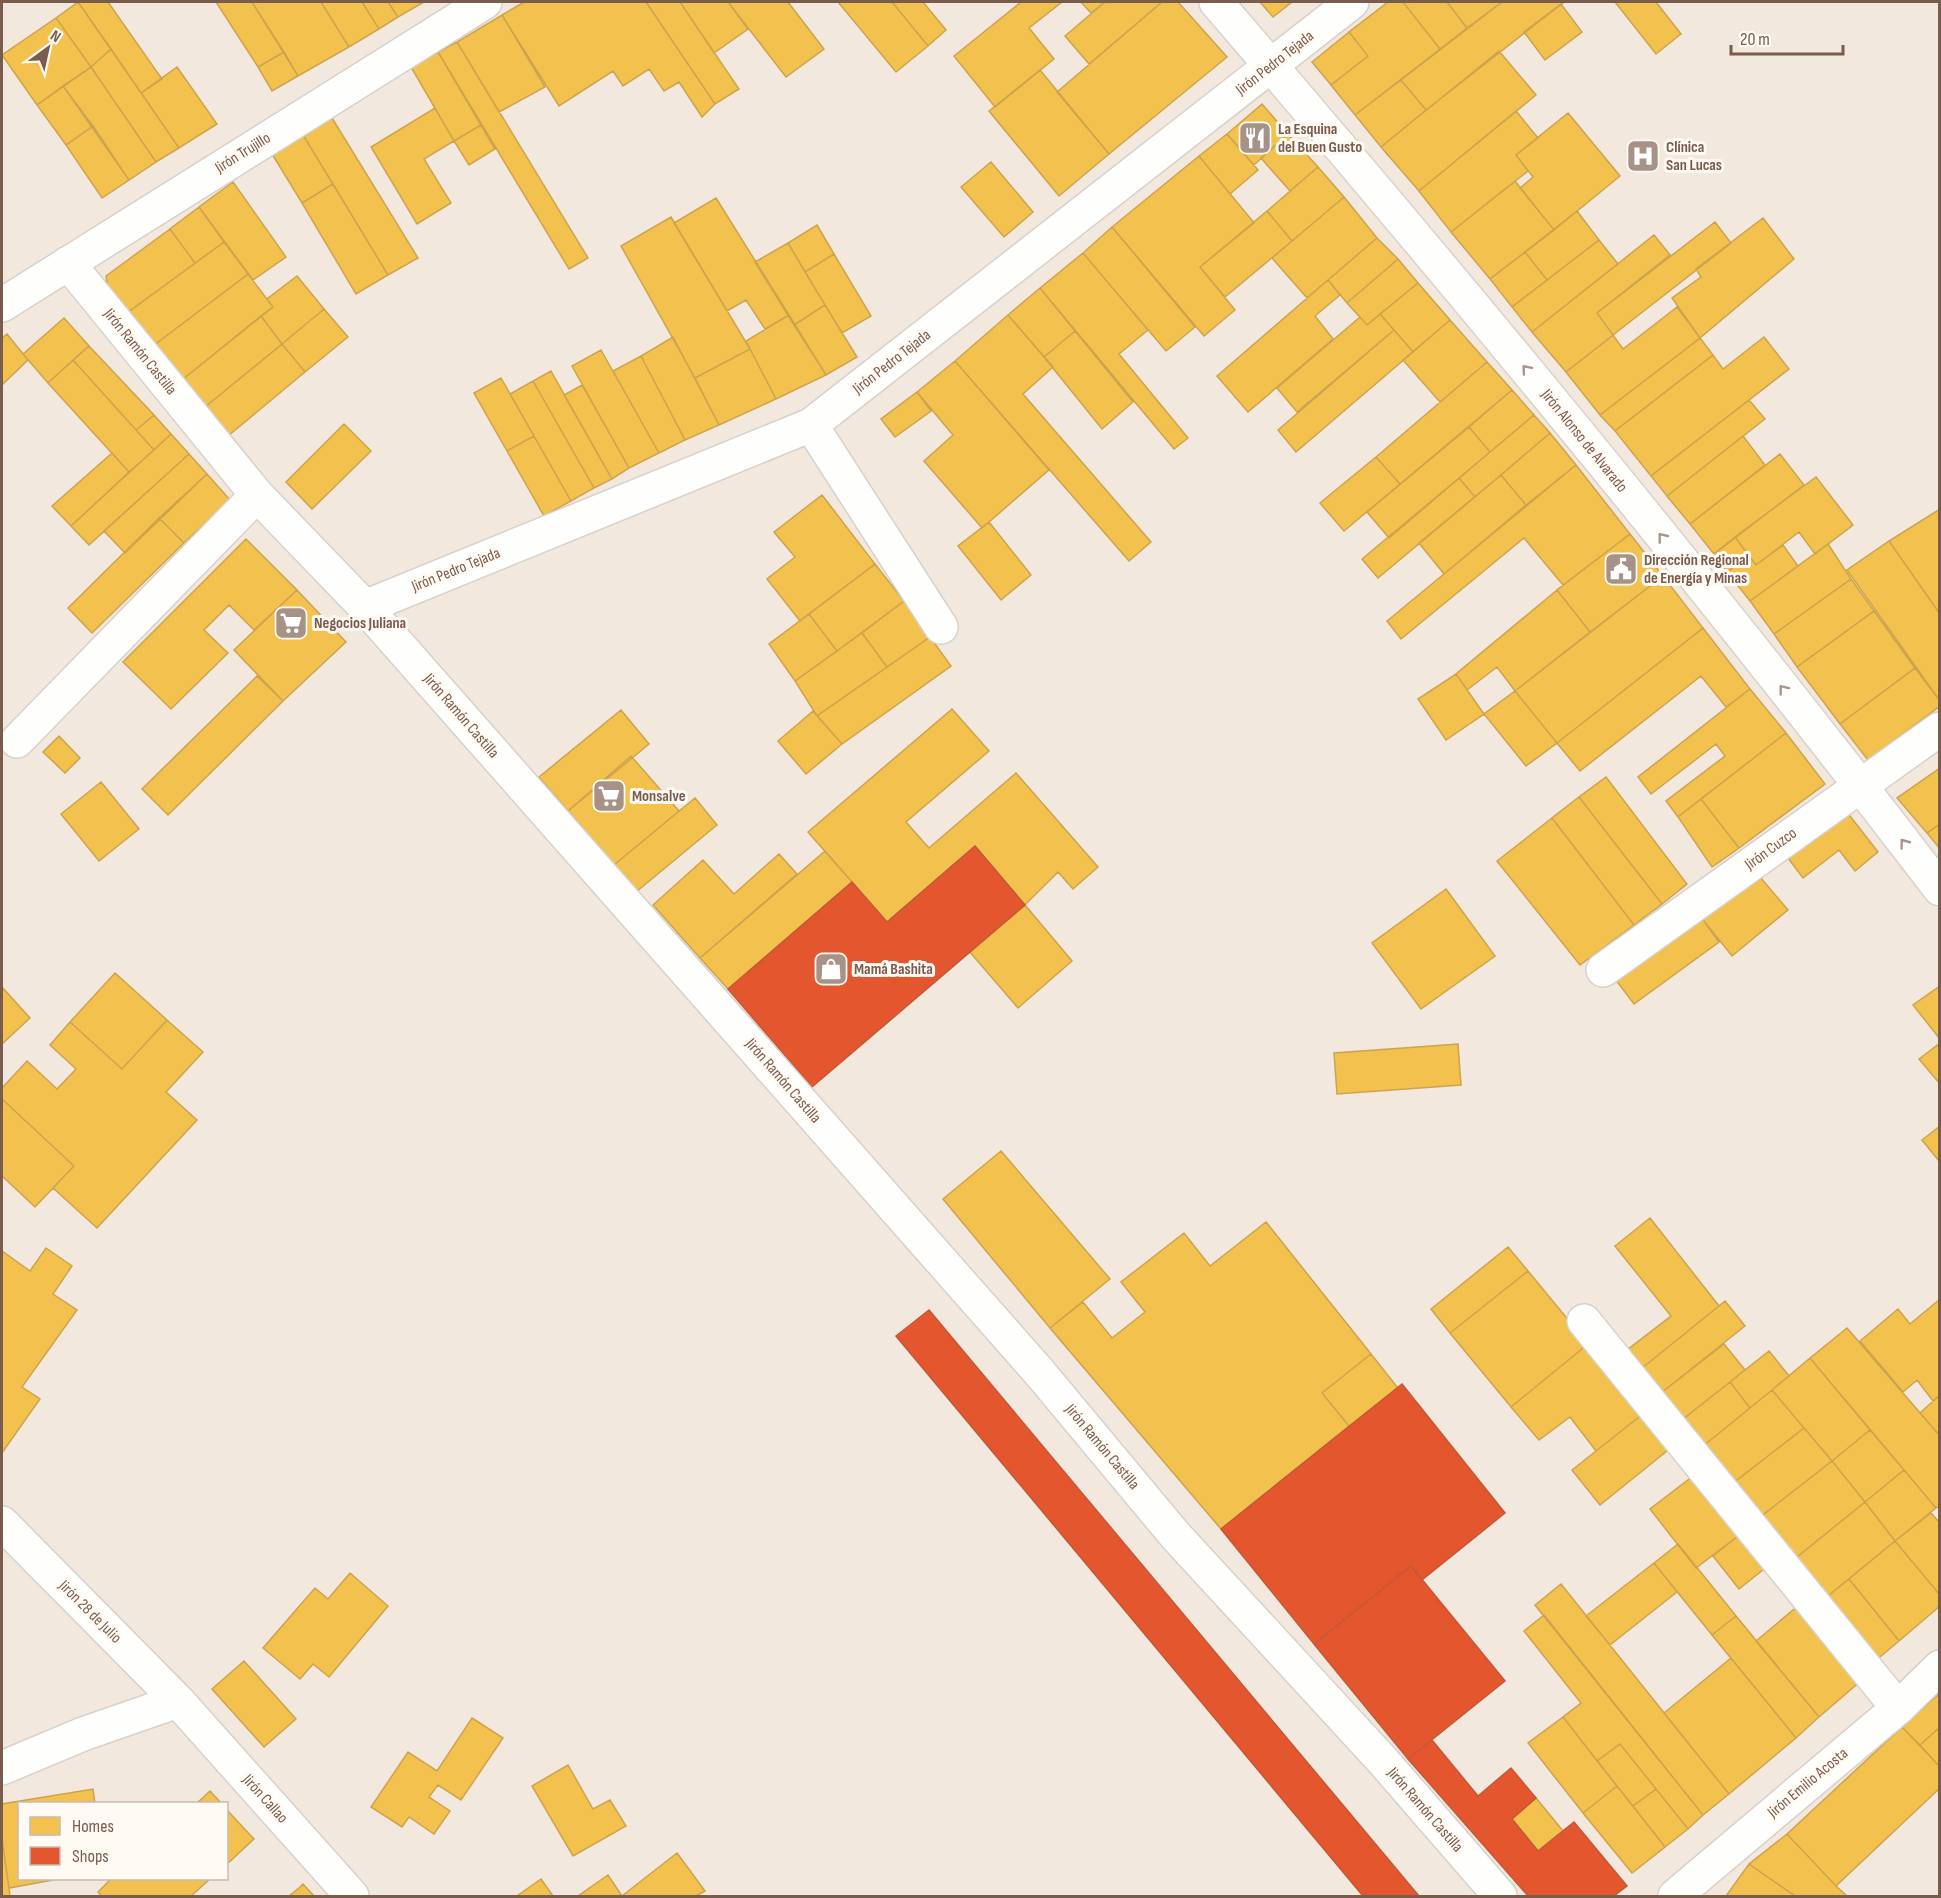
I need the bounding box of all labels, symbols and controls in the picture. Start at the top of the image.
north arrow [18,18,78,78]
scale bar [1731,18,1844,56]
text: N [47,26,64,47]
street label: Jirón Pedro Tejada [1231,27,1318,100]
text: 20 m [1740,29,1770,50]
restaurant icon: La Esquina del Buen Gusto [1237,120,1273,156]
place label: La Esquina del Buen Gusto [1278,120,1362,157]
street label: Jirón Trujillo [211,129,274,178]
hospital icon: Clínica San Lucas [1625,138,1661,174]
place label: Clínica San Lucas [1666,138,1722,175]
street label: Jirón Ramón Castilla [99,304,181,399]
street label: Jirón Pedro Tejada [848,326,935,399]
one-way arrow [1522,365,1533,376]
street label: Jirón Alonso de Alvarado [1536,385,1631,496]
one-way arrow [1658,533,1669,544]
street label: Jirón Pedro Tejada [408,544,503,597]
public building icon: Dirección Regional de Energía y Minas [1603,551,1639,587]
place label: Dirección Regional de Energía y Minas [1644,551,1749,588]
supermarket icon: Negocios Juliana [273,605,309,641]
place label: Negocios Juliana [314,614,406,633]
street label: Jirón Ramón Castilla [419,669,503,762]
one-way arrow [1780,685,1791,696]
supermarket icon: Monsalve [591,778,627,814]
place label: Monsalve [632,787,686,806]
street label: Jirón Cuzco [1741,824,1801,875]
one-way arrow [1900,838,1911,849]
shop icon: Mamá Bashita [813,951,849,987]
place label: Mamá Bashita [854,960,933,979]
street label: Jirón Ramón Castilla [741,1034,825,1127]
street label: Jirón Ramón Castilla [1060,1400,1143,1494]
street label: Jirón 28 de Julio [54,1576,125,1647]
street label: Jirón Emilio Acosta [1763,1744,1852,1823]
street label: Jirón Ramón Castilla [1383,1763,1467,1856]
street label: Jirón Callao [238,1770,292,1827]
legend [18,1802,228,1880]
text: Homes [72,1816,114,1837]
text: Shops [72,1846,109,1867]

